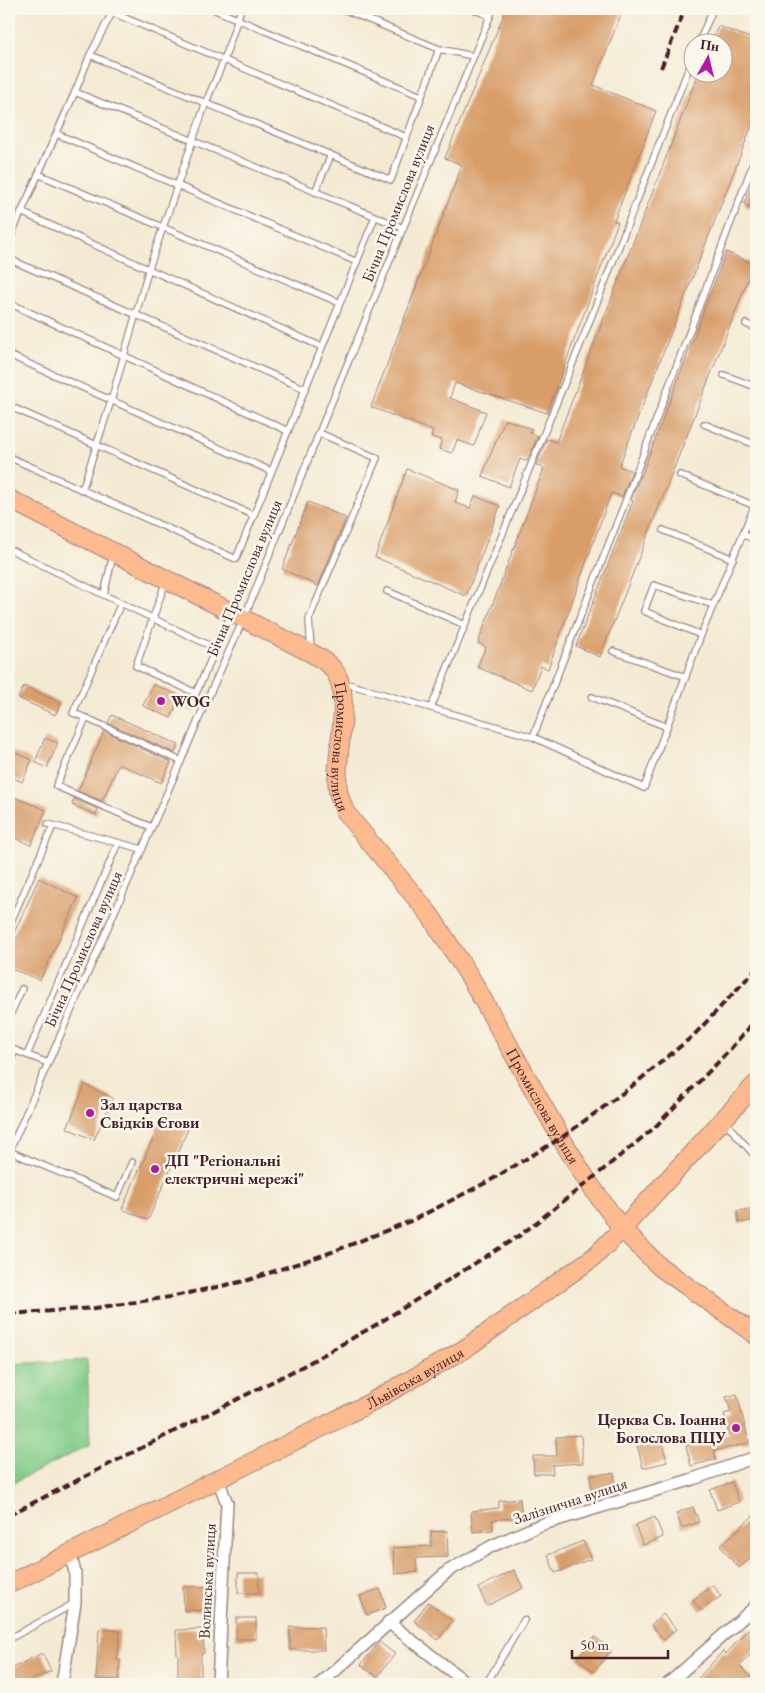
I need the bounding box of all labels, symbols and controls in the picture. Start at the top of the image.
north arrow [682,32,732,82]
text: Пн [699,35,721,55]
street label: Бічна Промислова вулиця [357,121,439,285]
street label: Бічна Промислова вулиця [201,496,287,660]
street label: Промислова вулиця [327,679,355,814]
place label: WOG [171,691,211,712]
marker: WOG [155,695,167,707]
street label: Бічна Промислова вулиця [39,868,127,1030]
street label: Промислова вулиця [502,1044,585,1168]
place label: Зал царства Свідків Єгови [100,1094,200,1133]
marker: Зал царства Свідків Єгови [84,1107,96,1119]
place label: ДП "Регіональні електричні мережі" [165,1150,304,1189]
marker: ДП "Регіональні електричні мережі" [149,1163,161,1175]
street label: Львівська вулиця [362,1341,467,1414]
place label: Церква Св. Іоанна Богослова ПЦУ [597,1409,727,1448]
marker: Церква Св. Іоанна Богослова ПЦУ [730,1422,742,1434]
street label: Залізнична вулиця [510,1473,630,1529]
street label: Волинська вулиця [193,1523,221,1639]
scale bar [572,1628,669,1660]
text: 50 m [580,1635,609,1654]

